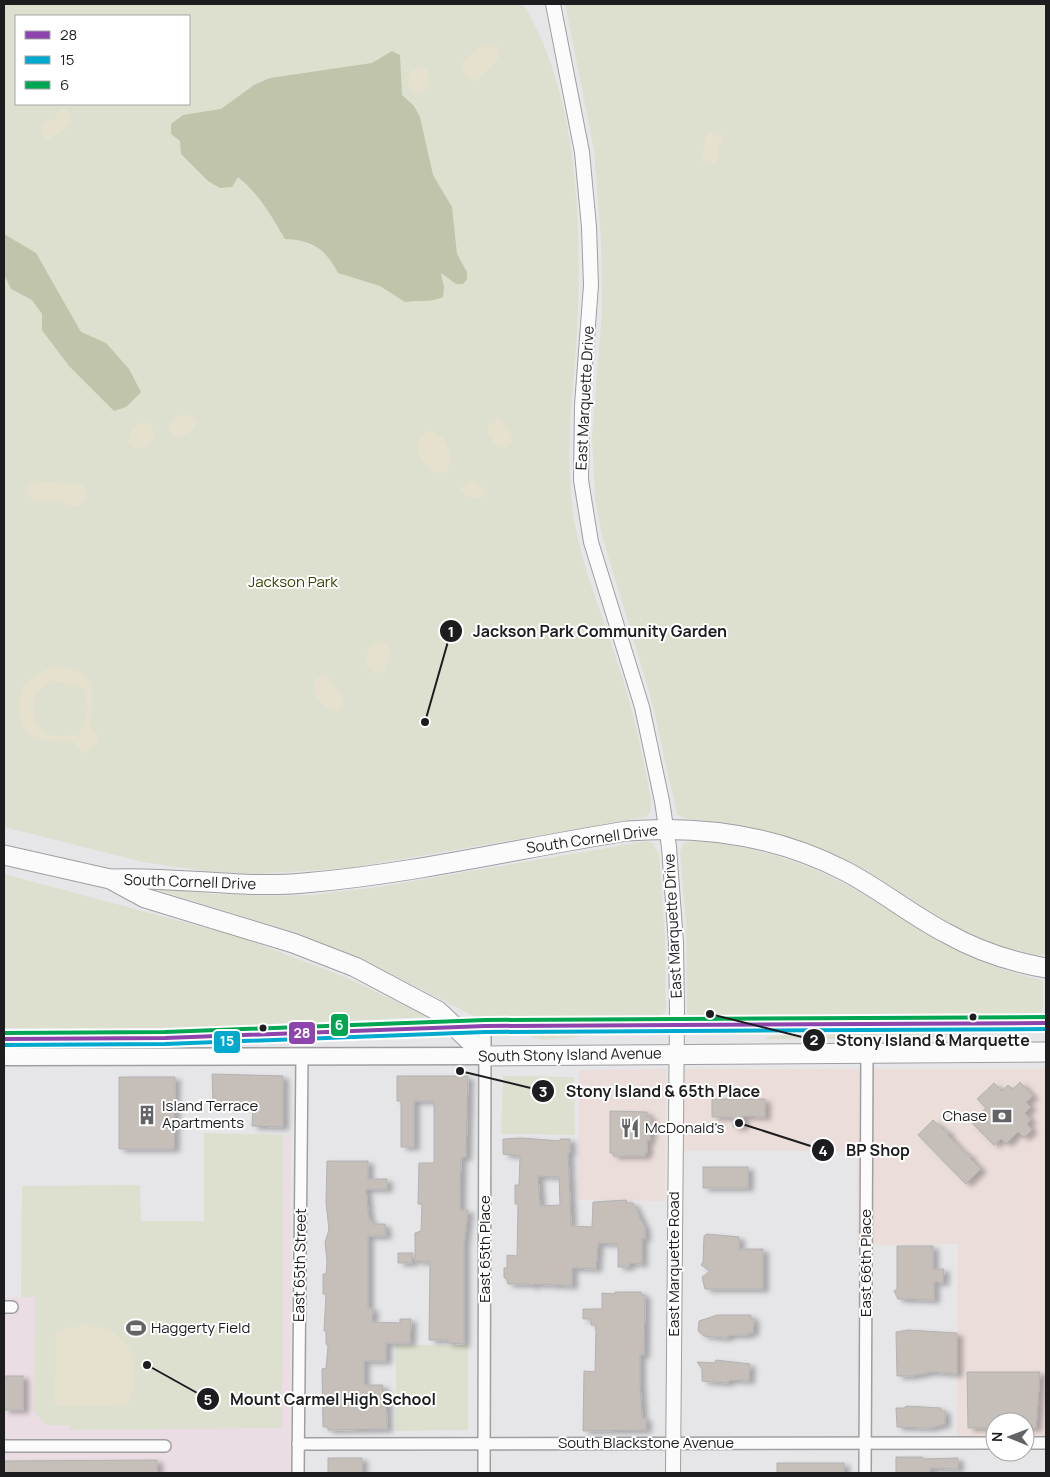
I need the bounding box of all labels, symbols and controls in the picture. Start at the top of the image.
legend [15,15,190,105]
text: 28 [60,24,77,45]
text: 15 [60,49,75,70]
text: 6 [60,74,69,95]
street label: East Marquette Drive [570,325,599,471]
park label: Jackson Park [248,571,338,592]
callout: Jackson Park Community Garden [438,616,738,647]
text: Jackson Park Community Garden [473,620,727,642]
text: 1 [448,621,454,642]
street label: South Cornell Drive [525,819,659,858]
street label: East Marquette Drive [658,853,687,999]
street label: South Cornell Drive [123,869,257,894]
unlabelled marker [968,1012,978,1022]
line badge: 6 [330,1013,349,1037]
text: 6 [335,1015,343,1034]
line badge: 28 [288,1021,316,1045]
unlabelled marker [258,1023,268,1033]
text: 28 [294,1023,310,1042]
callout: Stony Island & Marquette [802,1025,1040,1056]
text: 2 [810,1029,819,1050]
text: Stony Island & Marquette [836,1029,1030,1051]
line badge: 15 [213,1030,241,1054]
text: 15 [220,1031,234,1050]
street label: South Stony Island Avenue [478,1042,662,1067]
callout: Stony Island & 65th Place [531,1076,770,1107]
text: Stony Island & 65th Place [566,1080,761,1102]
text: 3 [539,1081,547,1102]
place label: Island Terrace Apartments [162,1095,258,1133]
building icon: Island Terrace Apartments [136,1104,158,1126]
place label: Chase [942,1105,987,1126]
bank icon: Chase [991,1105,1013,1127]
restaurant icon: McDonald's [619,1117,641,1139]
place label: McDonald's [645,1117,724,1138]
callout: BP Shop [811,1135,920,1166]
text: BP Shop [846,1139,910,1161]
text: 4 [818,1140,828,1161]
street label: East Marquette Road [663,1191,684,1337]
street label: East 65th Place [474,1195,495,1303]
street label: East 65th Street [288,1208,311,1322]
street label: East 66th Place [855,1209,876,1317]
sports icon: Haggerty Field [125,1317,147,1339]
place label: Haggerty Field [151,1317,250,1338]
callout: Mount Carmel High School [195,1384,446,1415]
text: Mount Carmel High School [230,1388,436,1410]
text: 5 [204,1389,213,1410]
north arrow [985,1412,1035,1462]
street label: South Blackstone Avenue [558,1432,734,1453]
text: N [987,1432,1006,1442]

